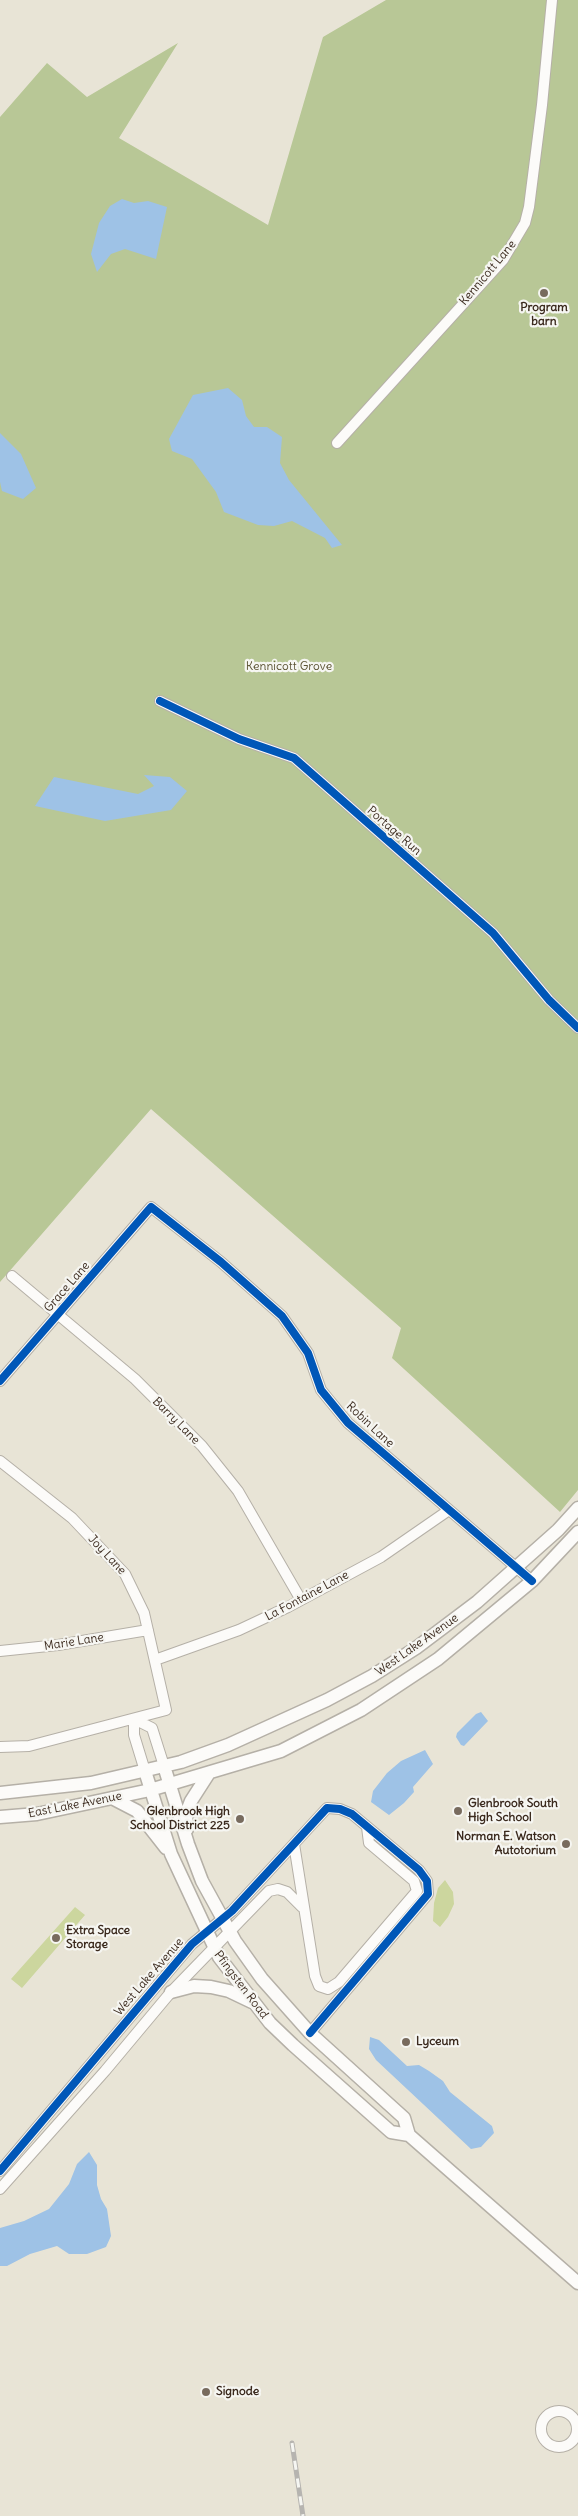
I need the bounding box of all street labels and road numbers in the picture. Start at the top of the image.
street label: Kennicott Lane [457,238,519,308]
street label: Portage Run [364,804,424,858]
street label: Grace Lane [41,1259,93,1315]
street label: Barry Lane [149,1394,203,1448]
street label: Robin Lane [343,1399,397,1451]
street label: Joy Lane [85,1532,129,1578]
street label: La Fontaine Lane [263,1568,351,1624]
street label: West Lake Avenue [373,1611,461,1679]
street label: Marie Lane [43,1630,105,1654]
street label: East Lake Avenue [27,1789,123,1821]
street label: West Lake Avenue [111,1935,187,2019]
street label: Pfingsten Road [211,1948,271,2022]

